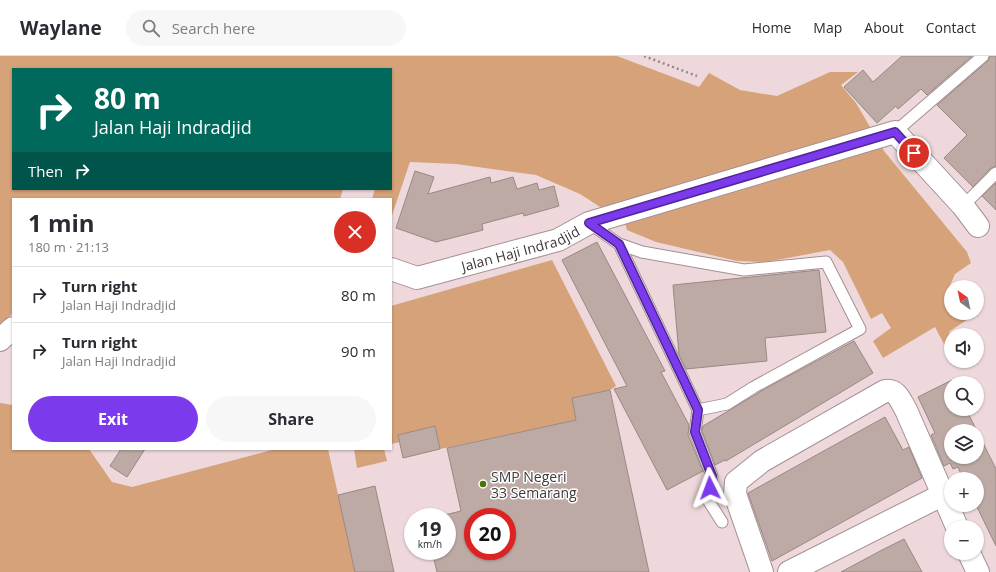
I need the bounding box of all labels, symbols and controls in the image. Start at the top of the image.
search box [126,10,406,46]
text: Waylane [20,15,102,41]
icon: search [140,17,162,39]
text: Search here [172,18,255,38]
text: Home [752,18,791,37]
text: Map [813,18,842,37]
text: About [864,18,904,37]
text: Contact [926,18,976,37]
text: 80 m [94,79,161,117]
icon: right [28,84,80,136]
text: Jalan Haji Indradjid [94,115,252,139]
pin [897,136,931,170]
icon: arrive [903,142,925,164]
icon: right [71,160,93,182]
text: Then [28,161,63,181]
text: 1 min [28,206,95,239]
button: close [334,211,376,253]
street label: Jalan Haji Indradjid [457,221,583,276]
text: 180 m · 21:13 [28,238,109,256]
text: Turn right [62,276,137,296]
north arrow [944,280,984,320]
map controls [944,280,984,560]
icon: right [28,284,50,306]
text: 80 m [341,285,376,305]
text: Jalan Haji Indradjid [62,296,176,314]
button: sound [944,328,984,368]
text: Turn right [62,332,137,352]
icon: right [28,340,50,362]
text: 90 m [341,341,376,361]
text: Jalan Haji Indradjid [62,352,176,370]
button: search [944,376,984,416]
button: Exit [28,396,198,442]
button: Share [206,396,376,442]
button: layers [944,424,984,464]
place label: SMP Negeri 33 Semarang [491,467,577,502]
position arrow [689,467,731,509]
button: + [944,472,984,512]
marker: SMP Negeri 33 Semarang [478,479,488,489]
speed limit sign: 20 [464,508,516,560]
text: 19 [419,515,441,542]
button: − [944,520,984,560]
text: km/h [418,537,442,551]

